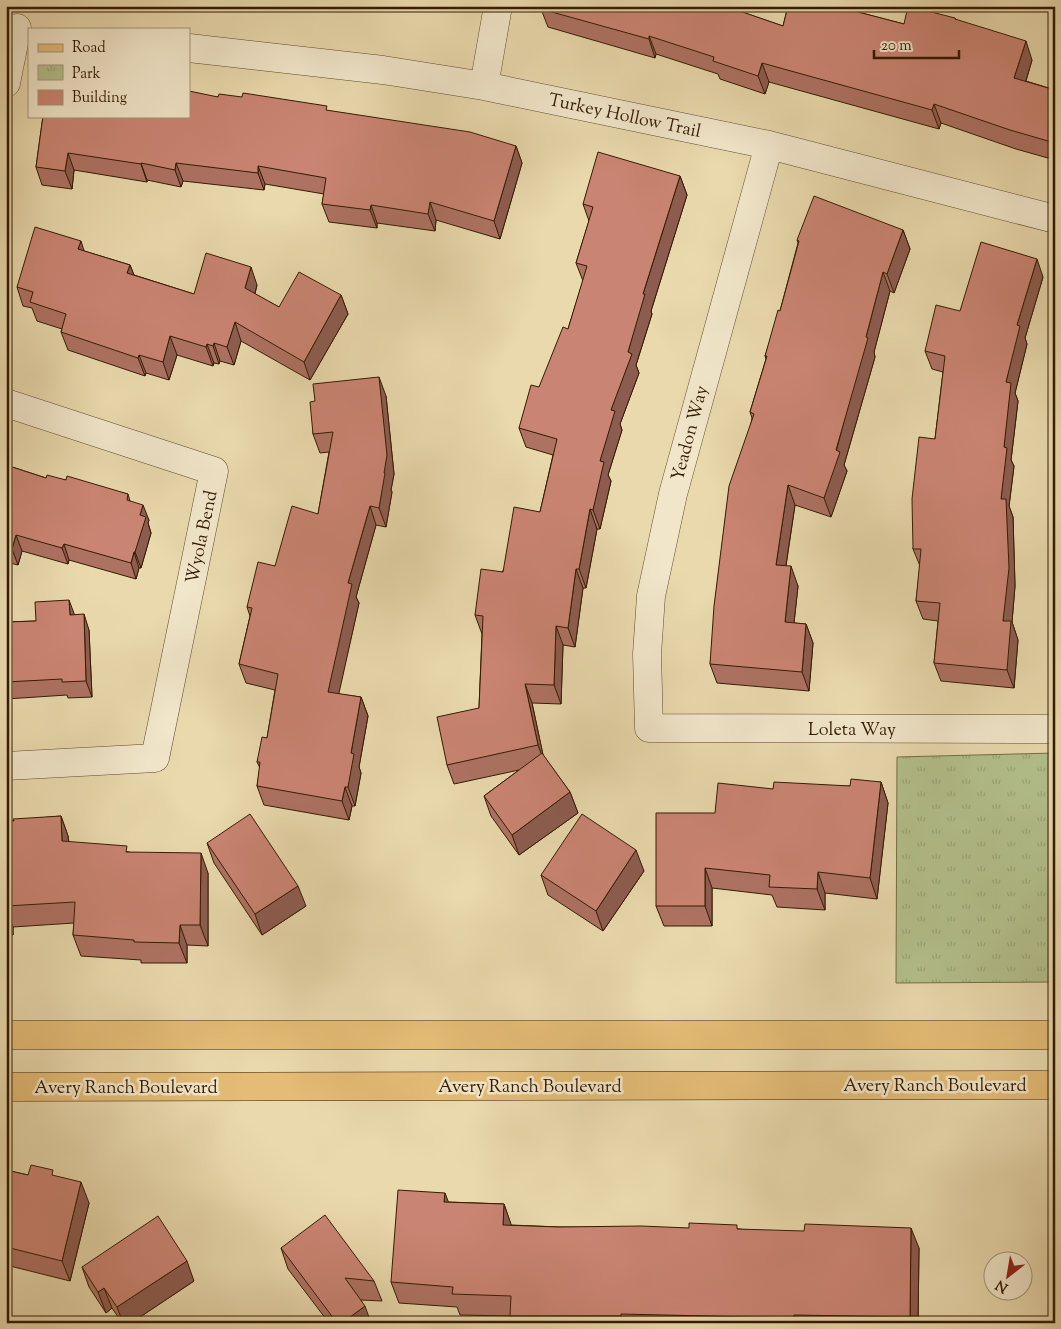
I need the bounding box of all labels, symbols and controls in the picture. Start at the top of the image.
legend [28,28,190,118]
scale bar [874,28,958,60]
text: 20 m [881,36,912,57]
text: Road [72,38,106,59]
text: Park [72,64,101,85]
text: Building [72,88,127,109]
street label: Turkey Hollow Trail [546,88,703,146]
street label: Yeadon Way [666,383,716,484]
street label: Wyola Bend [180,488,226,586]
street label: Loleta Way [808,718,896,744]
street label: Avery Ranch Boulevard [843,1074,1027,1100]
street label: Avery Ranch Boulevard [438,1075,622,1101]
street label: Avery Ranch Boulevard [34,1076,218,1102]
north arrow [984,1252,1034,1302]
text: N [992,1274,1012,1297]

